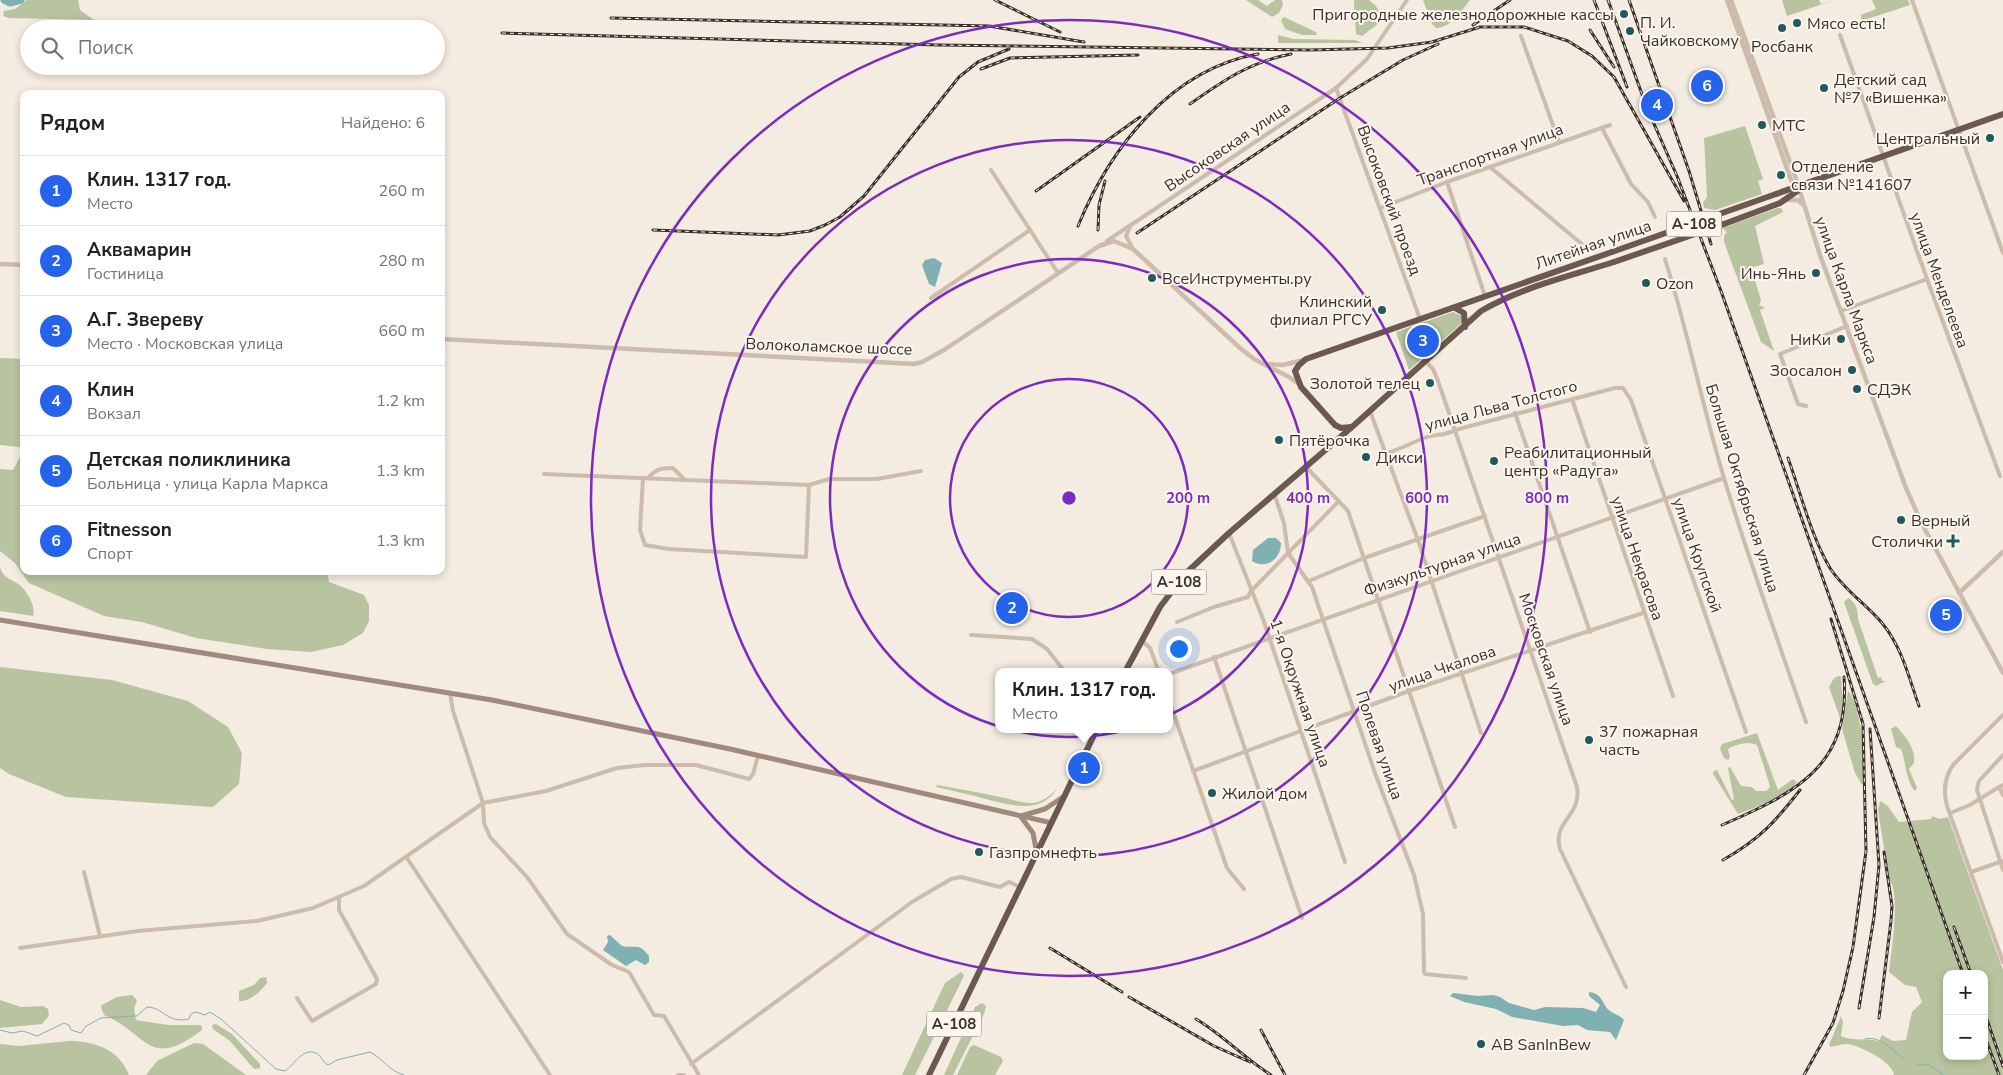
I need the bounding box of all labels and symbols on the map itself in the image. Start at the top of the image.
place label: Пригородные железнодорожные кассы [1312,4,1614,26]
marker: Пригородные железнодорожные кассы [1618,8,1630,20]
place label: П. И. Чайковскому [1640,12,1740,52]
place label: Мясо есть! [1807,13,1886,35]
marker: Мясо есть! [1791,17,1803,29]
marker: Росбанк [1776,22,1788,34]
marker: П. И. Чайковскому [1624,25,1636,37]
place label: Росбанк [1751,36,1814,58]
pin: 6 [1691,67,1723,105]
place label: Детский сад №7 «Вишенка» [1834,69,1947,109]
marker: Детский сад №7 «Вишенка» [1818,82,1830,94]
pin: 4 [1641,86,1673,124]
street label: Высоковская улица [1160,97,1295,197]
place label: МТС [1772,115,1806,137]
street label: Транспортная улица [1414,118,1566,192]
marker: МТС [1756,119,1768,131]
street label: Высоковский проезд [1352,122,1427,279]
place label: Центральный [1876,128,1980,150]
marker: Центральный [1984,132,1996,144]
place label: Отделение связи №141607 [1791,156,1912,196]
marker: Отделение связи №141607 [1775,169,1787,181]
street label: улица Менделеева [1904,210,1974,351]
road number: А-108 [1666,212,1722,236]
street label: улица Карла Маркса [1809,214,1883,367]
street label: Литейная улица [1532,215,1654,275]
place label: Инь-Янь [1741,263,1806,285]
marker: Инь-Янь [1810,267,1822,279]
place label: ВсеИнструменты.ру [1162,268,1312,290]
marker: ВсеИнструменты.ру [1146,272,1158,284]
place label: Ozon [1656,273,1694,295]
marker: Ozon [1640,277,1652,289]
place label: Клинский филиал РГСУ [1270,291,1373,331]
marker: Клинский филиал РГСУ [1376,304,1388,316]
pin: 3 [1407,322,1439,360]
place label: НиКи [1790,329,1831,351]
street label: Волоколамское шоссе [745,333,913,361]
marker: НиКи [1835,333,1847,345]
place label: Зоосалон [1770,360,1842,382]
marker: Зоосалон [1846,364,1858,376]
place label: Золотой телец [1310,373,1420,395]
street label: улица Льва Толстого [1423,375,1580,437]
marker: Золотой телец [1424,377,1436,389]
place label: СДЭК [1867,379,1912,401]
street label: Большая Октябрьская улица [1700,381,1784,595]
marker: СДЭК [1851,383,1863,395]
place label: Пятёрочка [1289,430,1370,452]
marker: Пятёрочка [1273,434,1285,446]
place label: Реабилитационный центр «Радуга» [1504,442,1652,482]
place label: Дикси [1376,447,1423,469]
marker: Дикси [1360,451,1372,463]
marker: Реабилитационный центр «Радуга» [1488,455,1500,467]
text: 200 m [1166,488,1210,508]
text: 400 m [1286,488,1330,508]
text: 600 m [1405,488,1449,508]
text: 800 m [1525,488,1569,508]
centre of rings [1060,489,1078,507]
street label: улица Некрасова [1605,493,1669,623]
street label: улица Крупской [1667,495,1727,616]
place label: Верный [1911,510,1970,532]
marker: Верный [1895,514,1907,526]
street label: Физкультурная улица [1361,528,1524,602]
place label: Столички [1871,531,1943,553]
marker: Столички [1947,535,1959,547]
road number: А-108 [1152,570,1206,594]
pin: 2 [996,589,1028,627]
street label: Московская улица [1513,590,1579,728]
pin: 5 [1930,596,1962,634]
street label: 1-я Окружная улица [1264,616,1336,770]
your location [1166,636,1192,662]
street label: улица Чкалова [1386,640,1499,698]
street label: Полевая улица [1350,688,1408,803]
place label: 37 пожарная часть [1599,721,1698,761]
marker: 37 пожарная часть [1583,734,1595,746]
pin: 1 [1068,749,1100,787]
place label: Жилой дом [1222,783,1308,805]
marker: Жилой дом [1206,787,1218,799]
place label: Газпромнефть [989,842,1097,864]
marker: Газпромнефть [973,846,985,858]
road number: А-108 [926,1012,982,1036]
place label: AB SanInBew [1491,1034,1591,1056]
marker: AB SanInBew [1475,1038,1487,1050]

